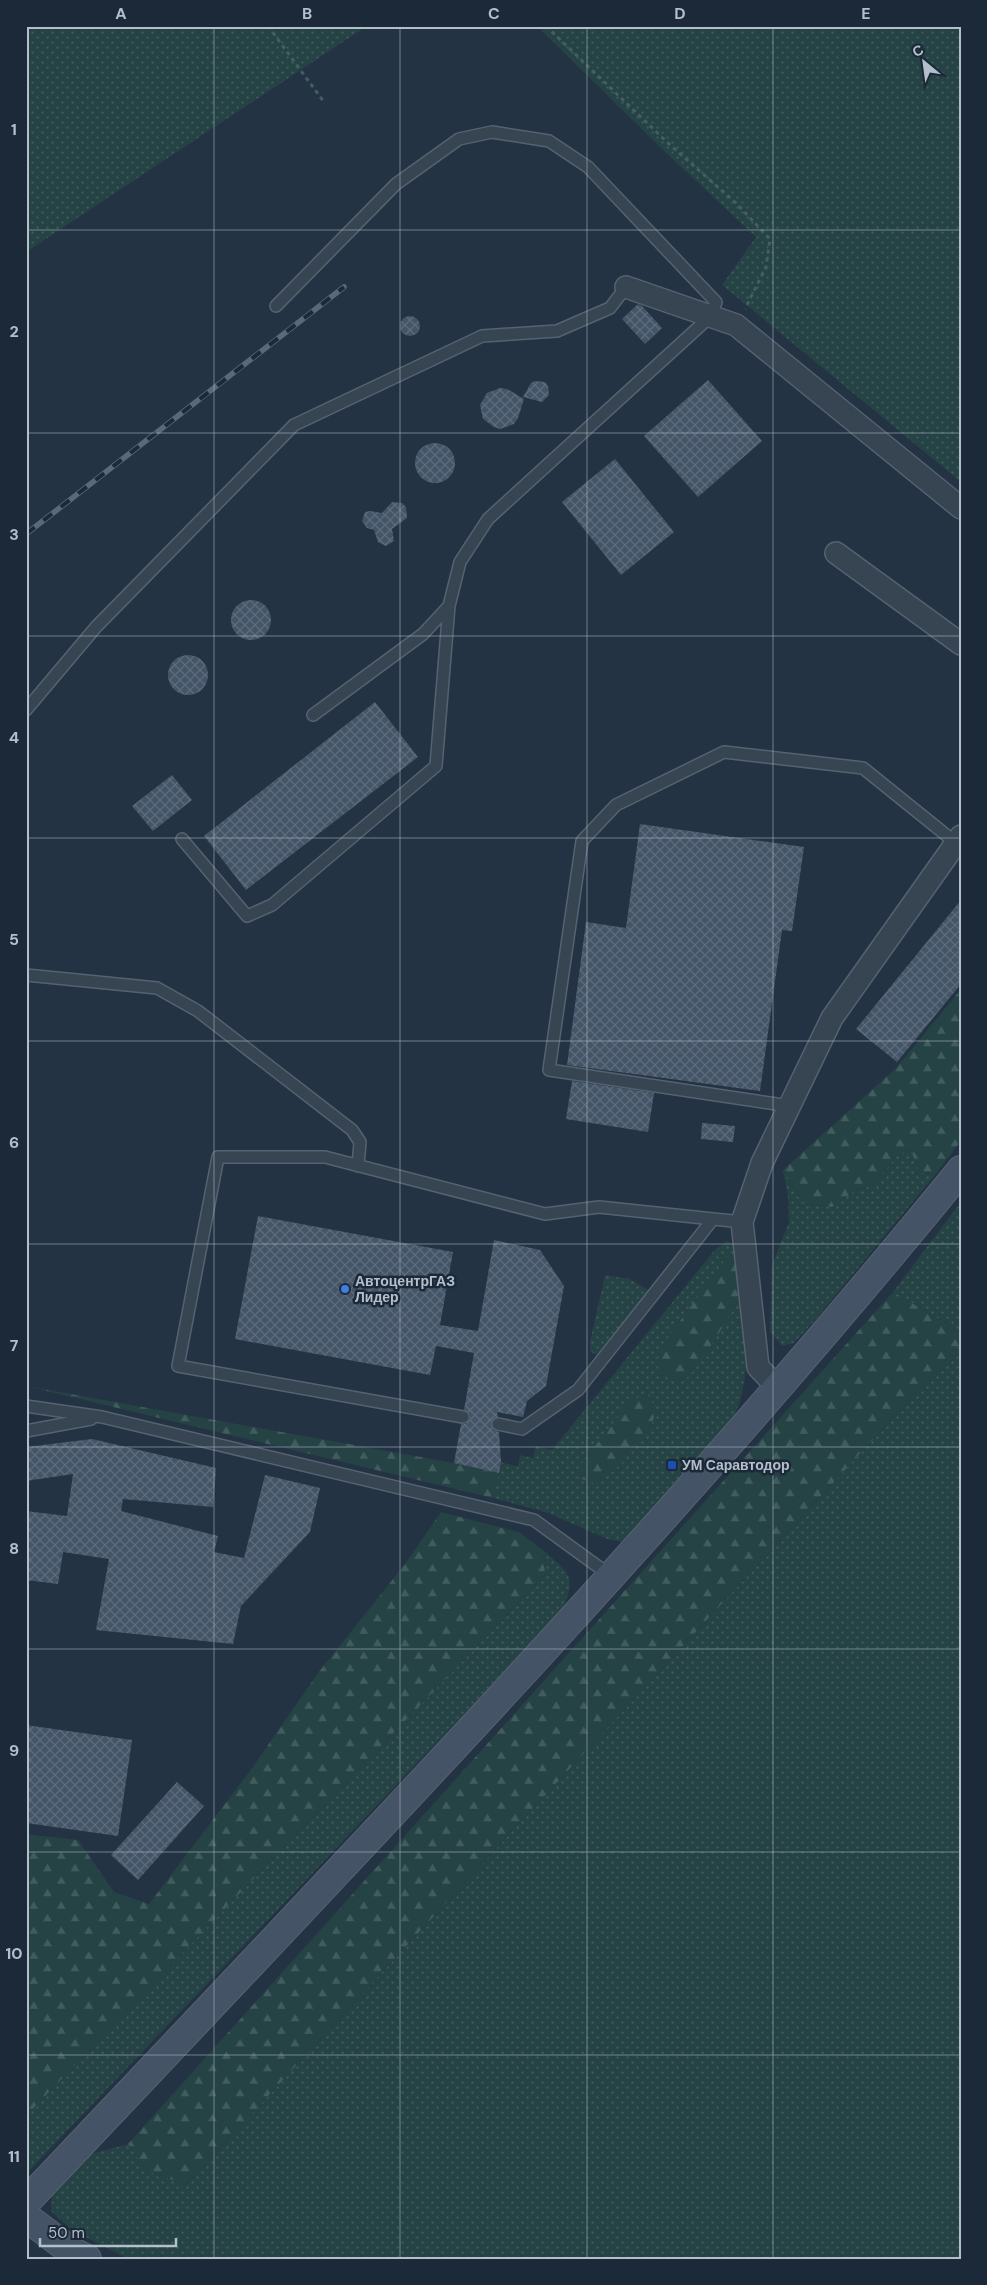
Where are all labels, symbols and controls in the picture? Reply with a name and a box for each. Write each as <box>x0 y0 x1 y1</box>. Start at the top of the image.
text: A <box>115 3 127 24</box>
text: B <box>302 3 312 24</box>
text: C <box>488 3 500 24</box>
text: D <box>674 3 686 24</box>
text: E <box>861 3 871 24</box>
north arrow <box>900 38 950 88</box>
text: С <box>909 40 926 61</box>
text: 1 <box>11 119 17 140</box>
text: 2 <box>9 321 19 342</box>
text: 3 <box>9 524 19 545</box>
text: 4 <box>9 727 19 748</box>
text: 5 <box>9 929 19 950</box>
text: 6 <box>9 1132 19 1153</box>
place label: АвтоцентрГАЗ Лидер <box>355 1272 455 1306</box>
marker: АвтоцентрГАЗ Лидер <box>339 1283 351 1295</box>
text: 7 <box>10 1335 19 1356</box>
place label: УМ Саравтодор <box>682 1456 790 1474</box>
marker: УМ Саравтодор <box>666 1459 678 1471</box>
text: 8 <box>9 1538 19 1559</box>
text: 9 <box>9 1740 19 1761</box>
text: 10 <box>5 1943 23 1964</box>
text: 11 <box>8 2146 20 2167</box>
scale bar <box>40 2215 176 2247</box>
text: 50 m <box>48 2223 85 2243</box>

